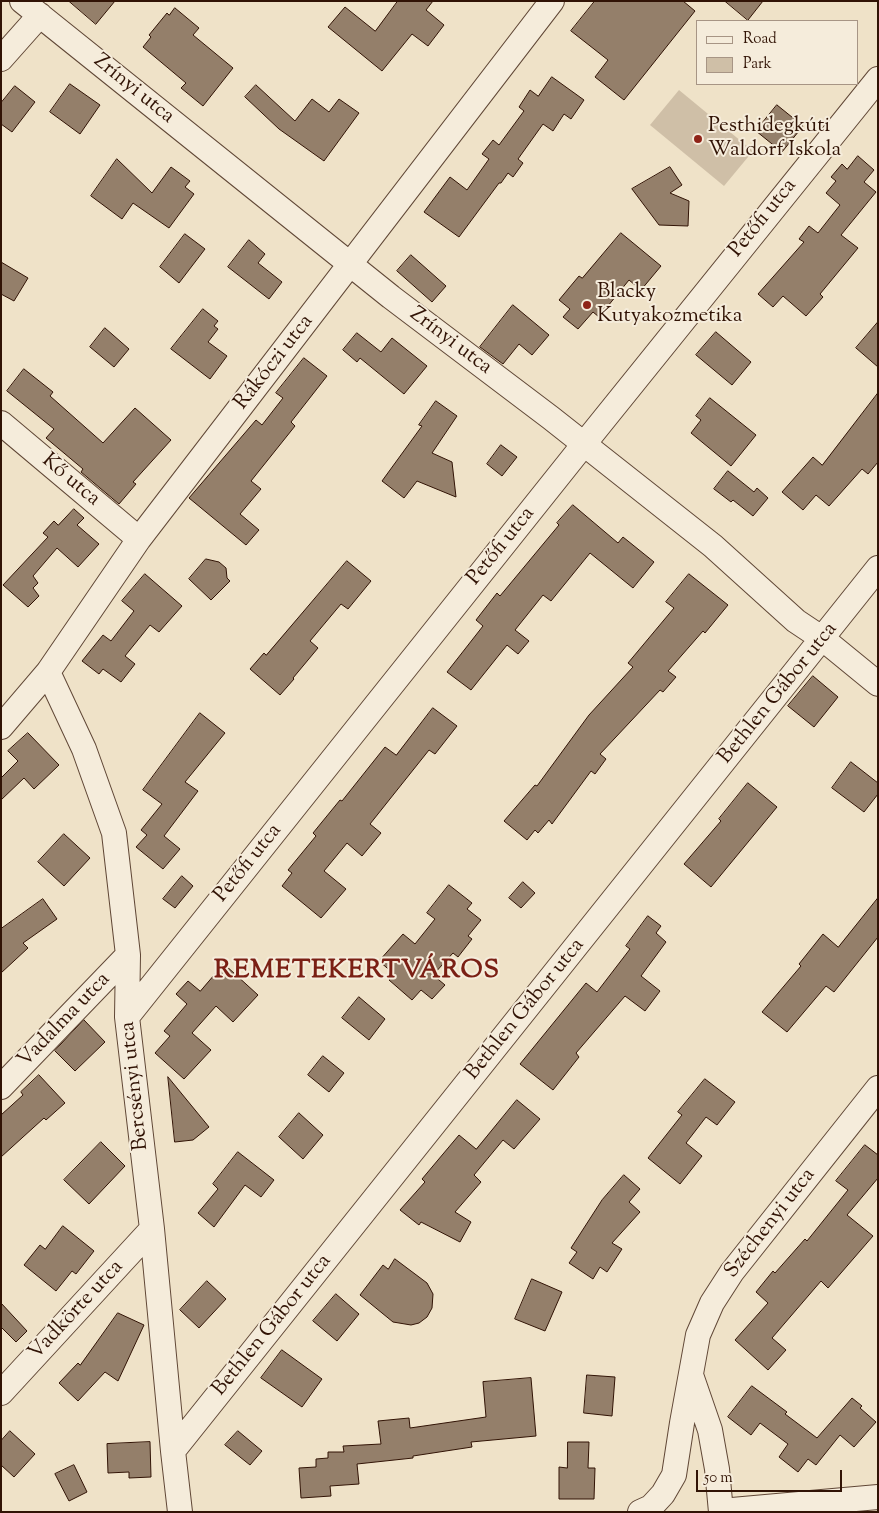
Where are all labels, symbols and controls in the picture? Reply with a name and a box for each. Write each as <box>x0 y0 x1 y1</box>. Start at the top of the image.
legend <box>696 20 859 85</box>
text: Road <box>743 29 777 50</box>
street label: Zrínyi utca <box>87 50 179 130</box>
text: Park <box>743 54 772 75</box>
place label: Pesthidegkúti Waldorf Iskola <box>708 114 841 164</box>
marker: Pesthidegkúti Waldorf Iskola <box>692 133 704 145</box>
street label: Petőfi utca <box>725 175 803 263</box>
place label: Blacky Kutyakozmetika <box>597 280 742 330</box>
marker: Blacky Kutyakozmetika <box>581 299 593 311</box>
street label: Zrínyi utca <box>404 303 496 381</box>
street label: Rákóczi utca <box>230 310 320 416</box>
street label: Kő utca <box>36 449 104 513</box>
street label: Petőfi utca <box>463 503 541 591</box>
street label: Bethlen Gábor utca <box>714 618 844 770</box>
street label: Petőfi utca <box>210 820 288 908</box>
street label: Bethlen Gábor utca <box>461 934 591 1086</box>
district label: REMETEKERTVÁROS <box>212 957 502 989</box>
street label: Vadalma utca <box>13 968 117 1074</box>
street label: Bercsényi utca <box>117 1020 155 1152</box>
street label: Széchenyi utca <box>720 1164 822 1284</box>
street label: Bethlen Gábor utca <box>208 1250 338 1402</box>
street label: Vadkörte utca <box>24 1256 130 1366</box>
scale bar <box>699 1460 845 1492</box>
text: 50 m <box>704 1468 733 1489</box>

